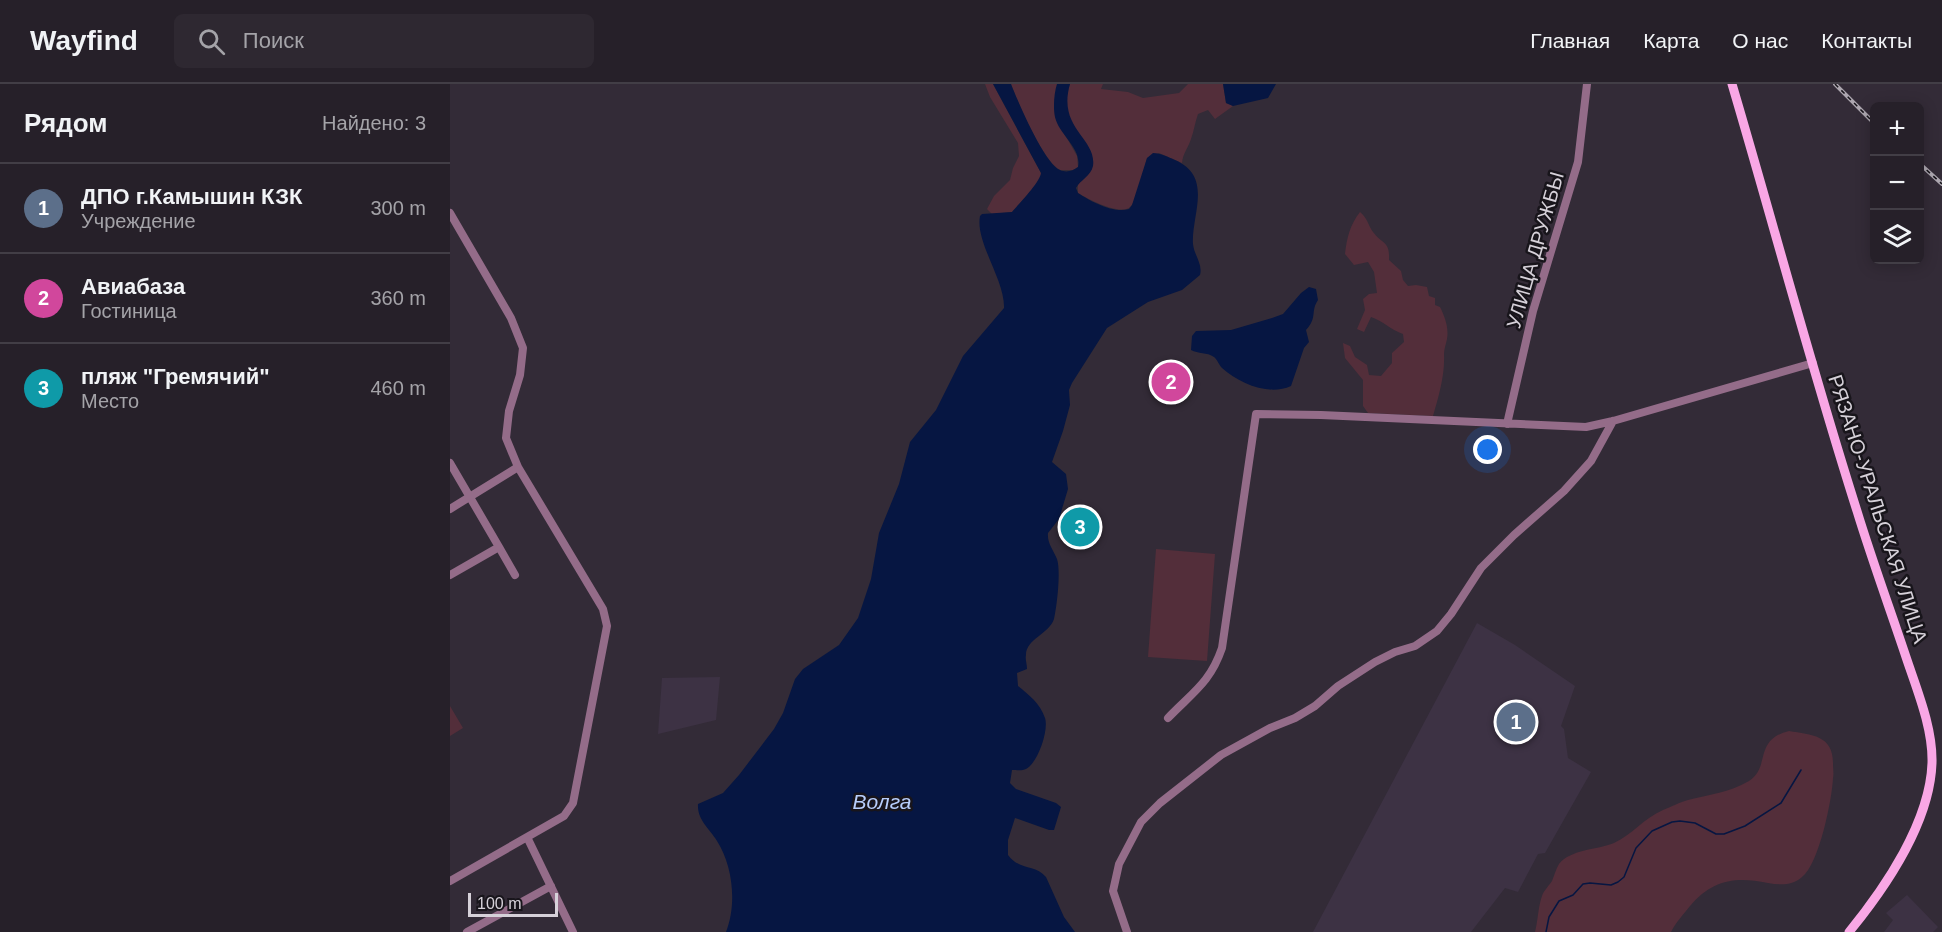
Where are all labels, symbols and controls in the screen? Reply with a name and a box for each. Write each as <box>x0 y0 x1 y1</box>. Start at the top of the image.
search box <box>174 14 594 68</box>
text: Wayfind <box>30 25 138 56</box>
icon: search <box>195 25 228 58</box>
text: Поиск <box>243 28 304 53</box>
text: Главная <box>1530 29 1610 52</box>
text: Карта <box>1643 29 1699 52</box>
text: О нас <box>1732 29 1788 52</box>
text: Контакты <box>1821 29 1912 52</box>
map controls <box>1870 102 1924 264</box>
button: + <box>1870 102 1924 156</box>
text: Рядом <box>24 108 107 138</box>
text: Найдено: 3 <box>322 112 426 134</box>
button: − <box>1870 156 1924 210</box>
street label: УЛИЦА ДРУЖБЫ <box>1502 169 1568 331</box>
text: ДПО г.Камышин КЗК <box>81 184 303 209</box>
text: 1 <box>38 197 49 219</box>
text: 300 m <box>370 197 426 219</box>
text: Учреждение <box>81 210 196 232</box>
button: layers <box>1870 210 1924 264</box>
text: Авиабаза <box>81 274 185 299</box>
text: 2 <box>38 287 49 309</box>
text: 360 m <box>370 287 426 309</box>
text: Гостиница <box>81 300 177 322</box>
pin: 2 <box>1152 360 1190 404</box>
text: пляж "Гремячий" <box>81 364 270 389</box>
street label: РЯЗАНО-УРАЛЬСКАЯ УЛИЦА <box>1824 372 1932 647</box>
text: 3 <box>38 377 49 399</box>
text: 460 m <box>370 377 426 399</box>
text: Место <box>81 390 139 412</box>
your location <box>1473 435 1502 464</box>
pin: 3 <box>1060 504 1100 550</box>
pin: 1 <box>1496 700 1536 744</box>
water label: Волга <box>853 790 911 813</box>
scale bar <box>468 890 558 918</box>
text: 100 m <box>477 895 521 912</box>

